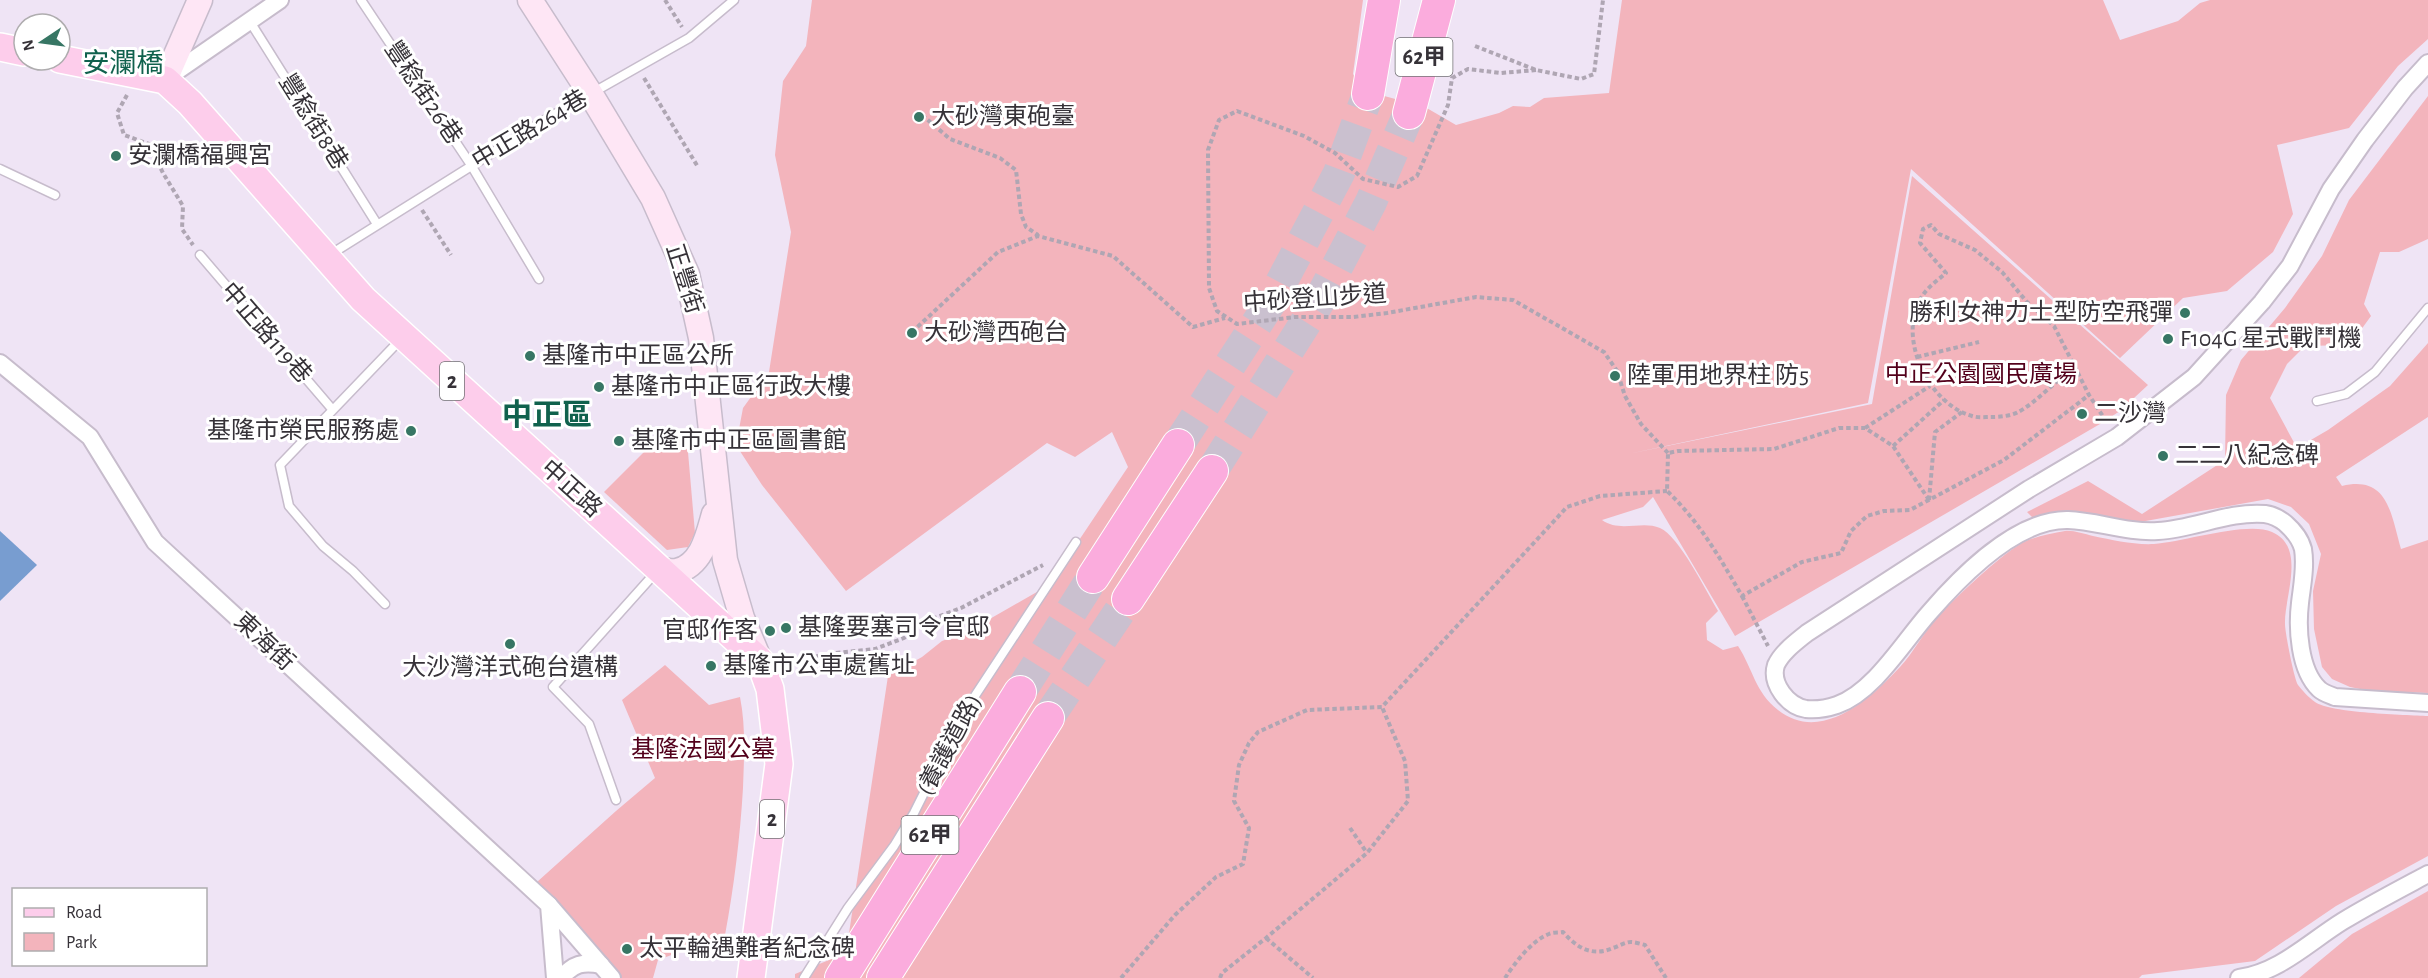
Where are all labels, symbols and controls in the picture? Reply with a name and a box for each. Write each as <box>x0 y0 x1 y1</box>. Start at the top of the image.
north arrow <box>12 12 72 72</box>
street label: 豐稔街26巷 <box>380 36 468 149</box>
text: N <box>19 38 37 52</box>
road number: 62甲 <box>1396 38 1452 76</box>
district label: 安瀾橋 <box>83 48 164 77</box>
street label: 豐稔街8巷 <box>274 69 353 174</box>
street label: 中正路264巷 <box>467 85 592 174</box>
place label: 大砂灣東砲臺 <box>931 103 1075 129</box>
marker: 大砂灣東砲臺 <box>912 110 926 124</box>
place label: 安瀾橋福興宮 <box>128 142 272 168</box>
marker: 安瀾橋福興宮 <box>109 149 123 163</box>
street label: 正豐街 <box>661 240 708 317</box>
street label: 中正路119巷 <box>216 277 317 388</box>
street label: 中砂登山步道 <box>1242 280 1388 316</box>
place label: 勝利女神力士型防空飛彈 <box>1909 299 2173 325</box>
marker: 勝利女神力士型防空飛彈 <box>2178 306 2192 320</box>
place label: 大砂灣西砲台 <box>924 319 1068 345</box>
place label: F104G 星式戰鬥機 <box>2180 325 2361 351</box>
marker: 大砂灣西砲台 <box>905 326 919 340</box>
marker: F104G 星式戰鬥機 <box>2161 332 2175 346</box>
place label: 基隆市中正區公所 <box>542 342 734 368</box>
marker: 基隆市中正區公所 <box>523 349 537 363</box>
park label: 中正公園國民廣場 <box>1885 361 2077 387</box>
road number: 2 <box>440 362 464 400</box>
place label: 陸軍用地界柱 防5 <box>1627 362 1809 388</box>
marker: 陸軍用地界柱 防5 <box>1608 369 1622 383</box>
place label: 基隆市中正區行政大樓 <box>611 373 851 399</box>
marker: 基隆市中正區行政大樓 <box>592 380 606 394</box>
district label: 中正區 <box>502 399 592 431</box>
place label: 二沙灣 <box>2094 400 2166 426</box>
marker: 二沙灣 <box>2075 407 2089 421</box>
place label: 基隆市榮民服務處 <box>207 417 399 443</box>
marker: 基隆市榮民服務處 <box>404 424 418 438</box>
place label: 基隆市中正區圖書館 <box>631 427 847 453</box>
marker: 基隆市中正區圖書館 <box>612 434 626 448</box>
place label: 二二八紀念碑 <box>2175 442 2319 468</box>
marker: 二二八紀念碑 <box>2156 449 2170 463</box>
street label: 中正路 <box>536 455 607 522</box>
street label: 東海街 <box>229 607 300 675</box>
place label: 基隆要塞司令官邸 <box>798 614 990 640</box>
place label: 官邸作客 <box>662 617 758 643</box>
marker: 基隆要塞司令官邸 <box>779 621 793 635</box>
marker: 官邸作客 <box>763 624 777 638</box>
marker: 大沙灣洋式砲台遺構 <box>503 637 517 651</box>
place label: 基隆市公車處舊址 <box>723 652 915 678</box>
place label: 大沙灣洋式砲台遺構 <box>402 654 618 680</box>
marker: 基隆市公車處舊址 <box>704 659 718 673</box>
street label: (養護道路) <box>912 690 986 799</box>
park label: 基隆法國公墓 <box>631 736 775 762</box>
road number: 2 <box>760 800 784 838</box>
road number: 62甲 <box>902 816 958 854</box>
legend <box>12 888 207 966</box>
text: Road <box>66 904 102 922</box>
text: Park <box>66 934 98 952</box>
place label: 太平輪遇難者紀念碑 <box>639 935 855 961</box>
marker: 太平輪遇難者紀念碑 <box>620 942 634 956</box>

